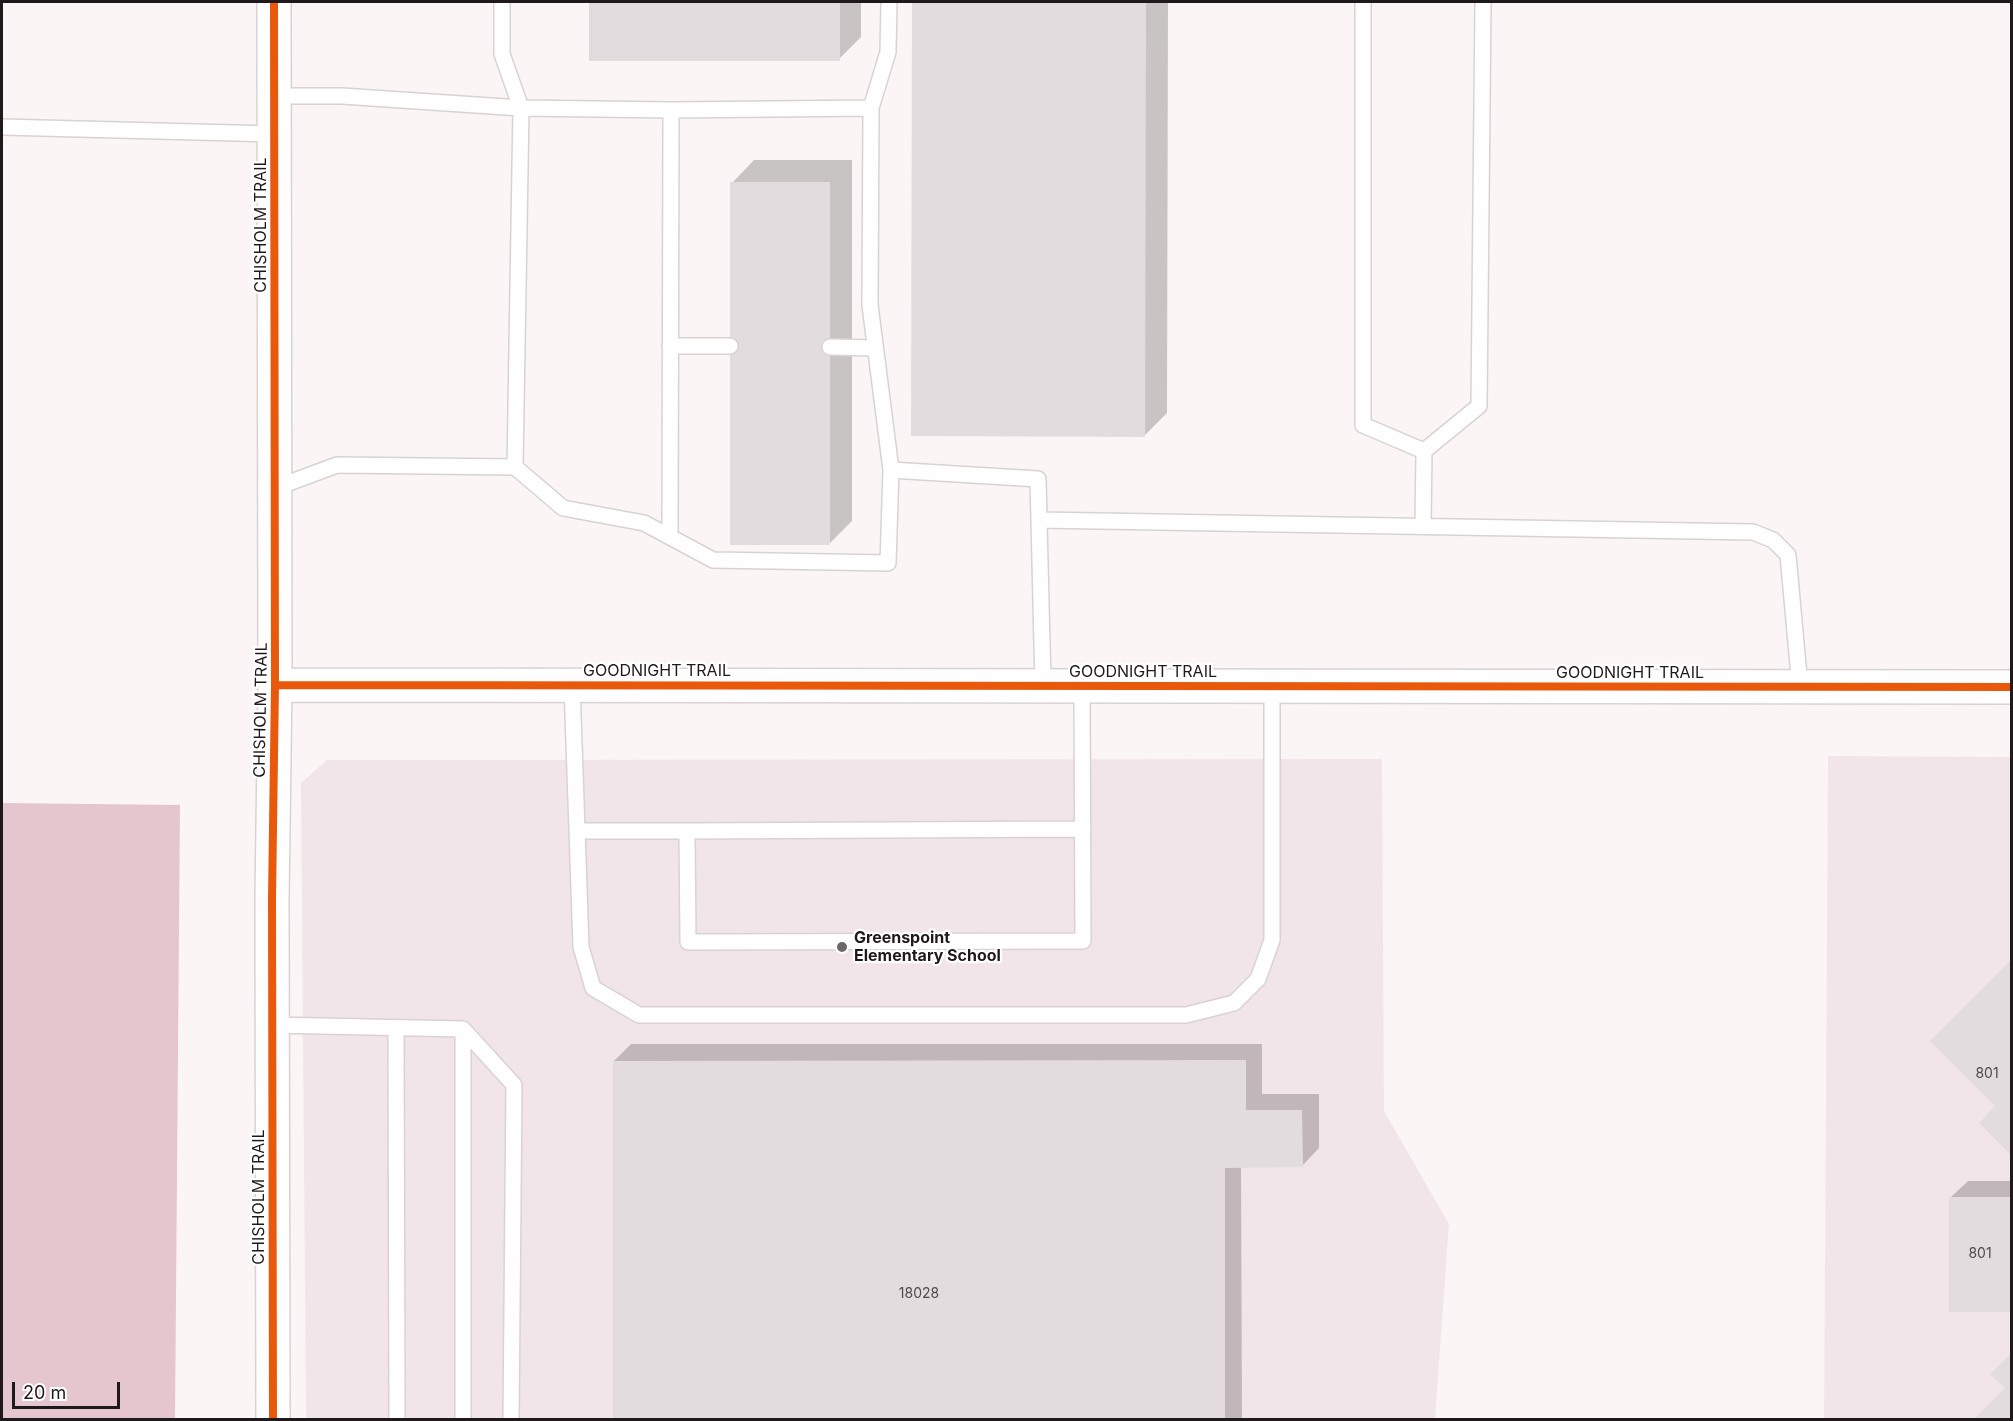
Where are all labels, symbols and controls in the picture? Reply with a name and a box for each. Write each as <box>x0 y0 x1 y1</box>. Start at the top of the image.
street label: CHISHOLM TRAIL <box>251 157 271 293</box>
street label: CHISHOLM TRAIL <box>250 642 272 778</box>
street label: GOODNIGHT TRAIL <box>583 661 731 681</box>
street label: GOODNIGHT TRAIL <box>1069 662 1217 682</box>
street label: GOODNIGHT TRAIL <box>1556 663 1704 683</box>
place label: Greenspoint Elementary School <box>854 928 1001 966</box>
marker: Greenspoint Elementary School <box>835 940 849 954</box>
house number: 801 <box>1975 1066 1999 1082</box>
street label: CHISHOLM TRAIL <box>249 1129 269 1265</box>
house number: 801 <box>1968 1246 1992 1262</box>
house number: 18028 <box>899 1286 939 1302</box>
scale bar <box>15 1370 123 1408</box>
text: 20 m <box>23 1382 66 1403</box>

